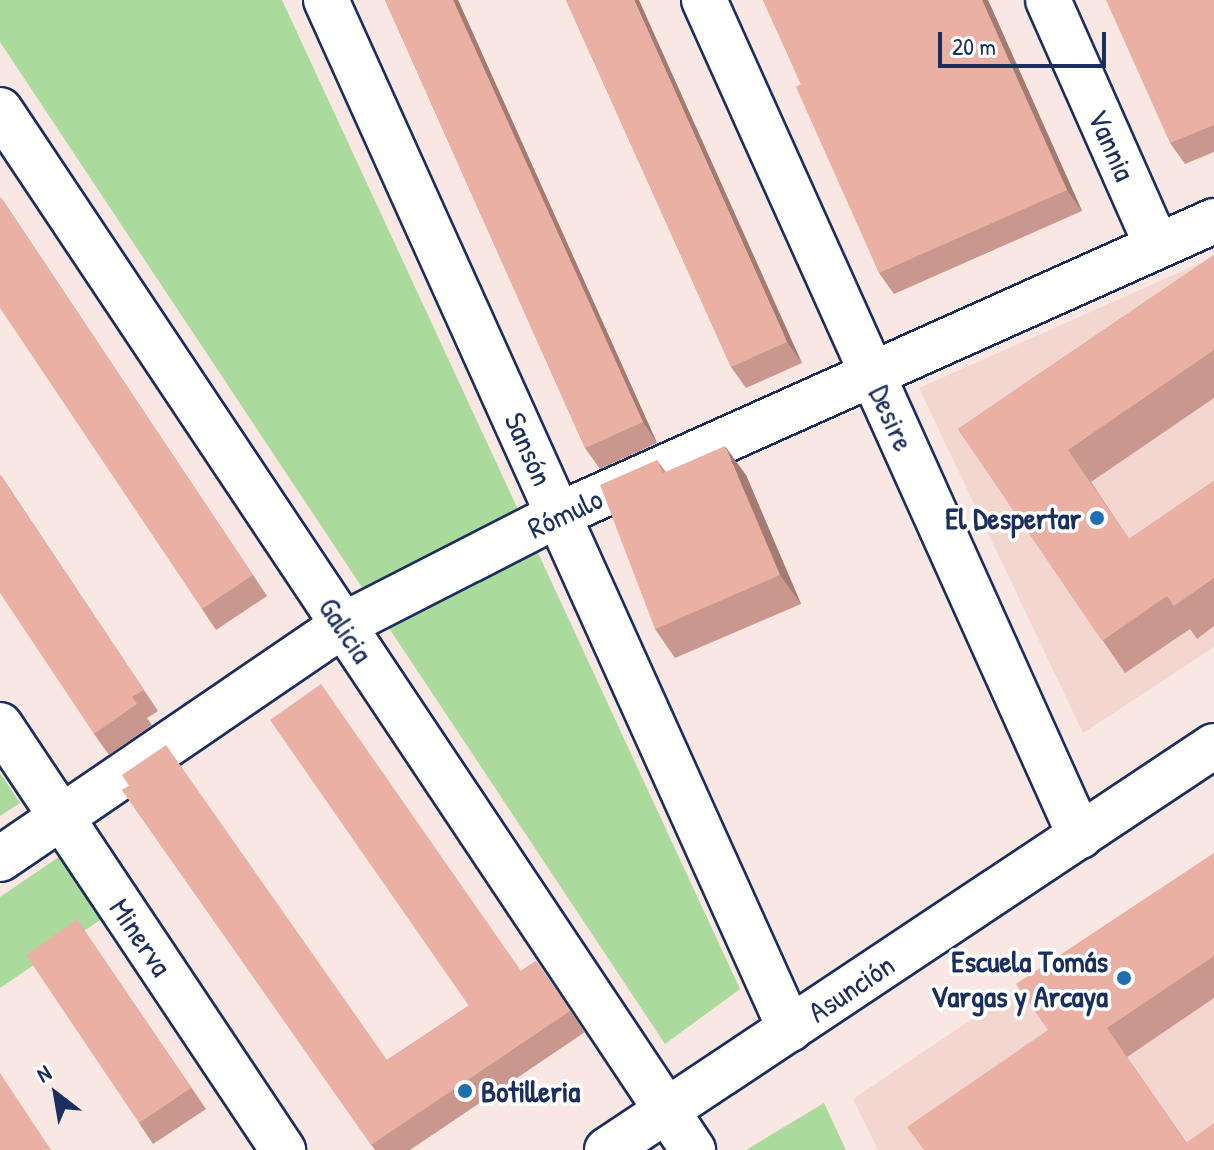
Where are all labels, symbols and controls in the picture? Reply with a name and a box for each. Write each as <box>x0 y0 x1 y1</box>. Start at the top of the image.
scale bar <box>942 16 1110 66</box>
text: 20 m <box>952 30 996 62</box>
street label: Vannia <box>1080 104 1144 186</box>
street label: Desire <box>862 380 922 456</box>
street label: Sansón <box>497 407 561 491</box>
street label: Rómulo <box>522 480 608 546</box>
place label: El Despertar <box>945 500 1081 536</box>
marker: El Despertar <box>1088 509 1106 527</box>
street label: Galicia <box>311 591 381 669</box>
street label: Minerva <box>102 892 180 982</box>
place label: Escuela Tomás Vargas y Arcaya <box>931 943 1108 1014</box>
street label: Asunción <box>801 946 901 1030</box>
marker: Escuela Tomás Vargas y Arcaya <box>1115 969 1133 987</box>
north arrow <box>16 1054 96 1134</box>
text: N <box>31 1058 56 1089</box>
place label: Botilleria <box>481 1073 580 1109</box>
marker: Botilleria <box>456 1082 474 1100</box>

